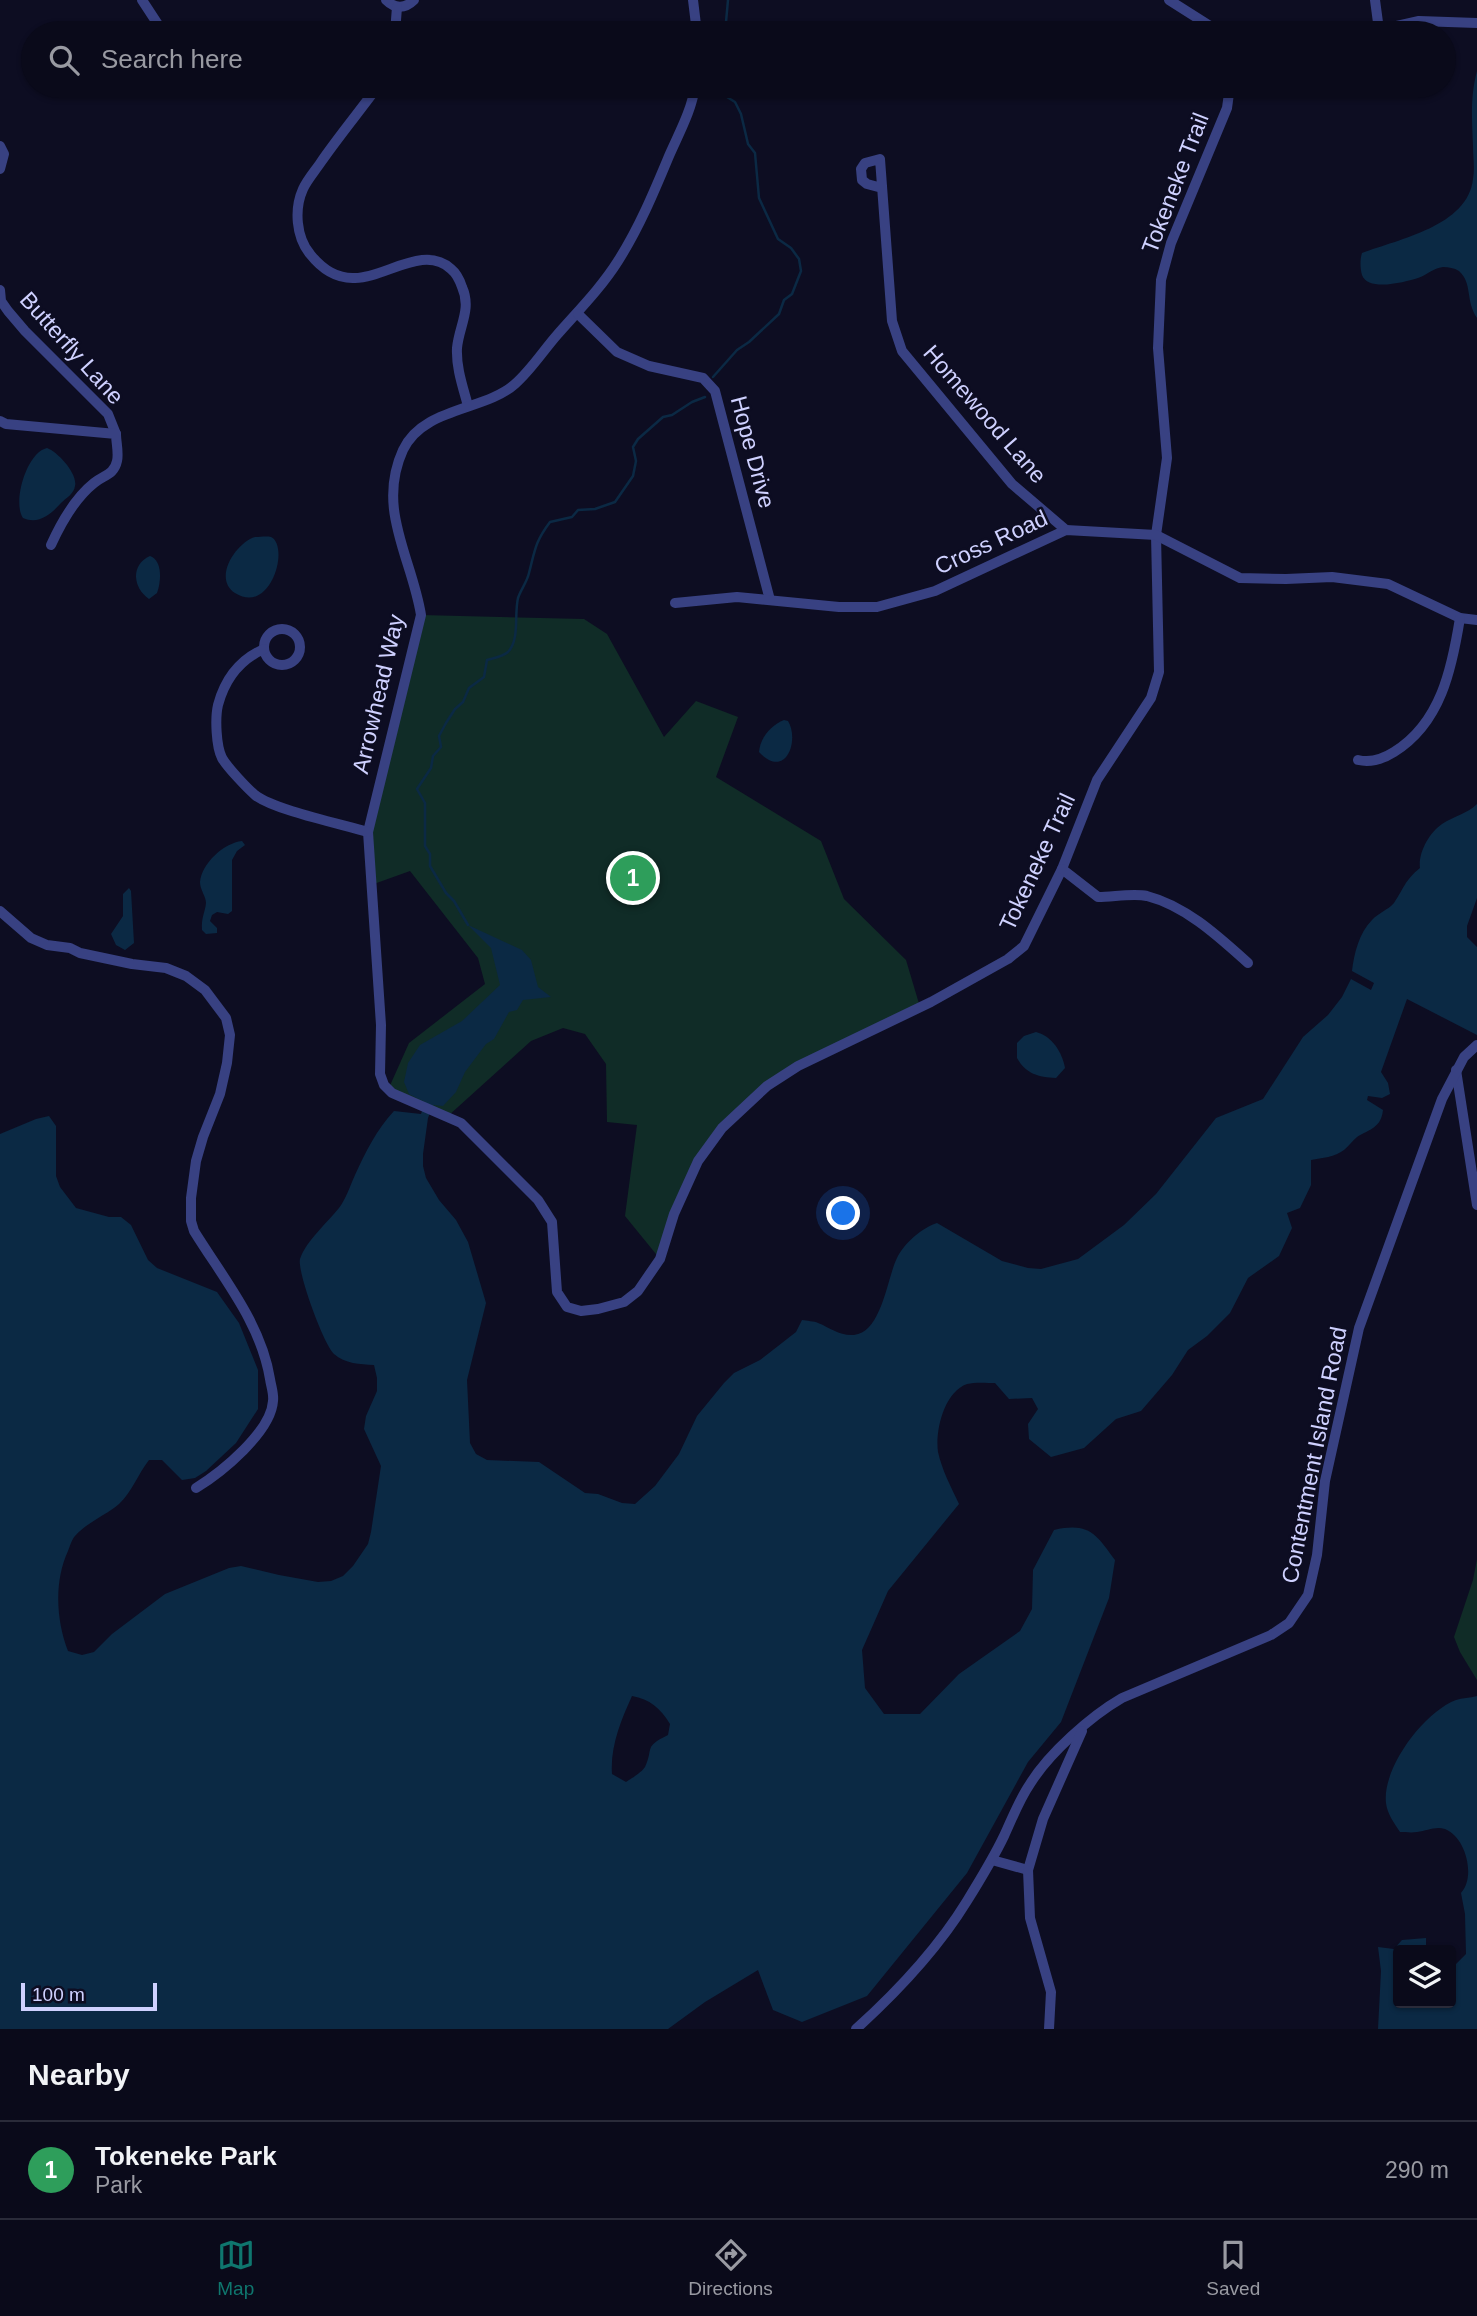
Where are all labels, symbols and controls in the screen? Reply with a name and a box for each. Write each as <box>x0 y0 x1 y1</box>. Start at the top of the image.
search box <box>21 21 1456 98</box>
icon: search <box>45 41 83 79</box>
text: Search here <box>101 44 243 74</box>
street label: Tokeneke Trail <box>1136 109 1214 257</box>
street label: Butterfly Lane <box>15 287 129 409</box>
street label: Homewood Lane <box>918 340 1052 488</box>
street label: Hope Drive <box>726 393 780 511</box>
street label: Cross Road <box>930 505 1052 579</box>
street label: Arrowhead Way <box>347 611 409 776</box>
street label: Tokeneke Trail <box>994 789 1080 935</box>
pin: 1 <box>610 852 656 904</box>
your location <box>826 1196 860 1230</box>
street label: Contentment Island Road <box>1276 1325 1352 1585</box>
map controls <box>1393 1945 1456 2008</box>
button: layers <box>1393 1945 1456 2008</box>
scale bar <box>21 1980 158 2012</box>
text: 100 m <box>32 1984 85 2005</box>
text: Nearby <box>28 2058 130 2091</box>
text: Tokeneke Park <box>95 2141 277 2171</box>
text: 1 <box>45 2157 57 2183</box>
text: 290 m <box>1385 2157 1449 2183</box>
text: Park <box>95 2172 142 2198</box>
tab: Map <box>217 2236 255 2300</box>
tab: Directions <box>688 2236 773 2300</box>
tab: Saved <box>1206 2236 1260 2300</box>

